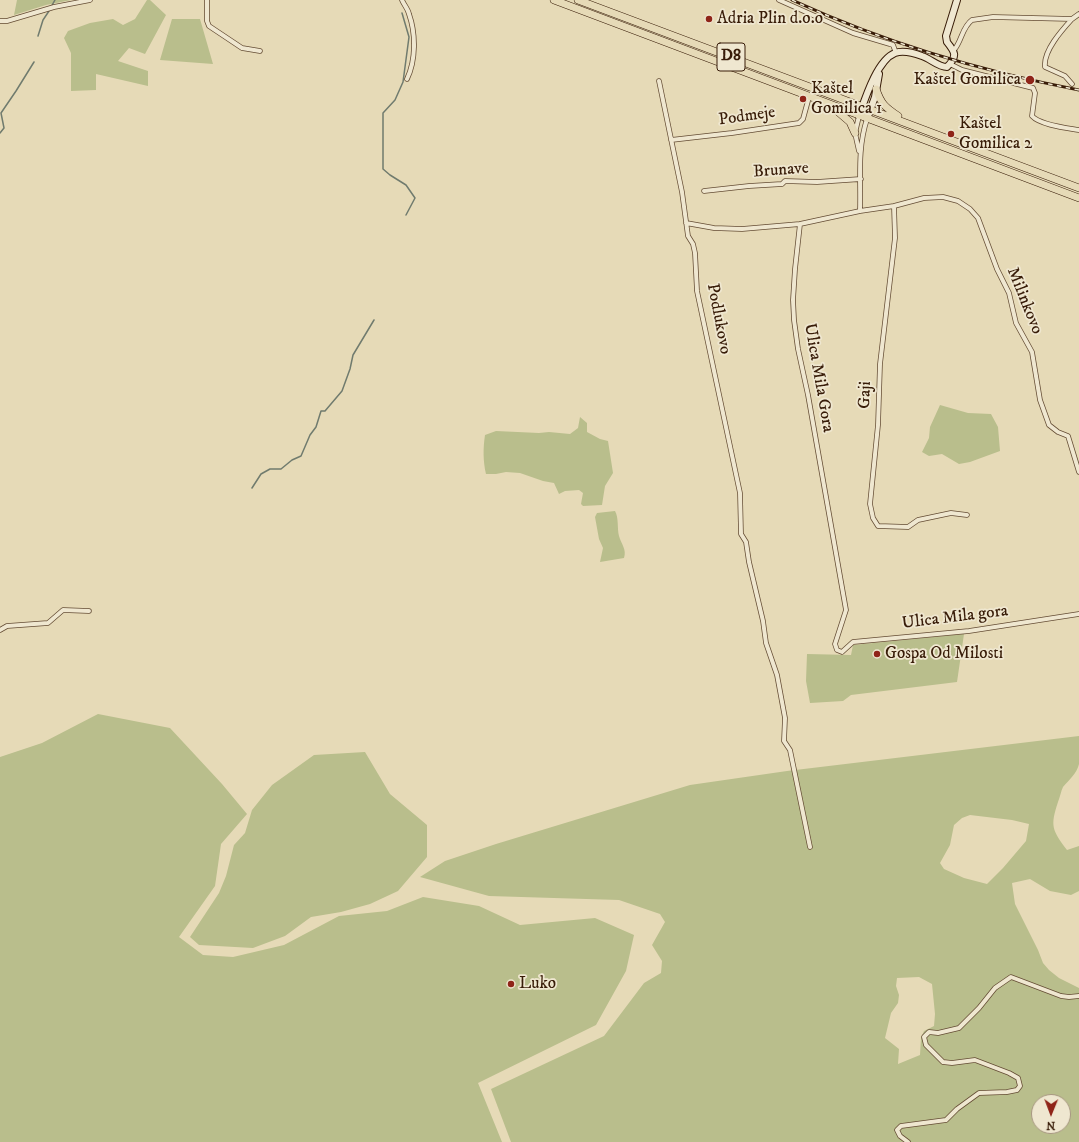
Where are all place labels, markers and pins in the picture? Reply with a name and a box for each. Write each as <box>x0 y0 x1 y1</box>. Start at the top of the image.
place label: Adria Plin d.o.o <box>717 9 823 29</box>
marker: Adria Plin d.o.o <box>704 14 714 24</box>
place label: Kaštel Gomilica <box>914 70 1021 90</box>
marker: Kaštel Gomilica <box>1024 74 1036 86</box>
place label: Kaštel Gomilica 1 <box>811 79 882 119</box>
marker: Kaštel Gomilica 1 <box>798 94 808 104</box>
place label: Kaštel Gomilica 2 <box>959 114 1032 154</box>
marker: Kaštel Gomilica 2 <box>946 129 956 139</box>
place label: Gospa Od Milosti <box>885 644 1003 664</box>
marker: Gospa Od Milosti <box>872 649 882 659</box>
place label: Luko <box>519 974 556 994</box>
marker: Luko <box>506 979 516 989</box>

